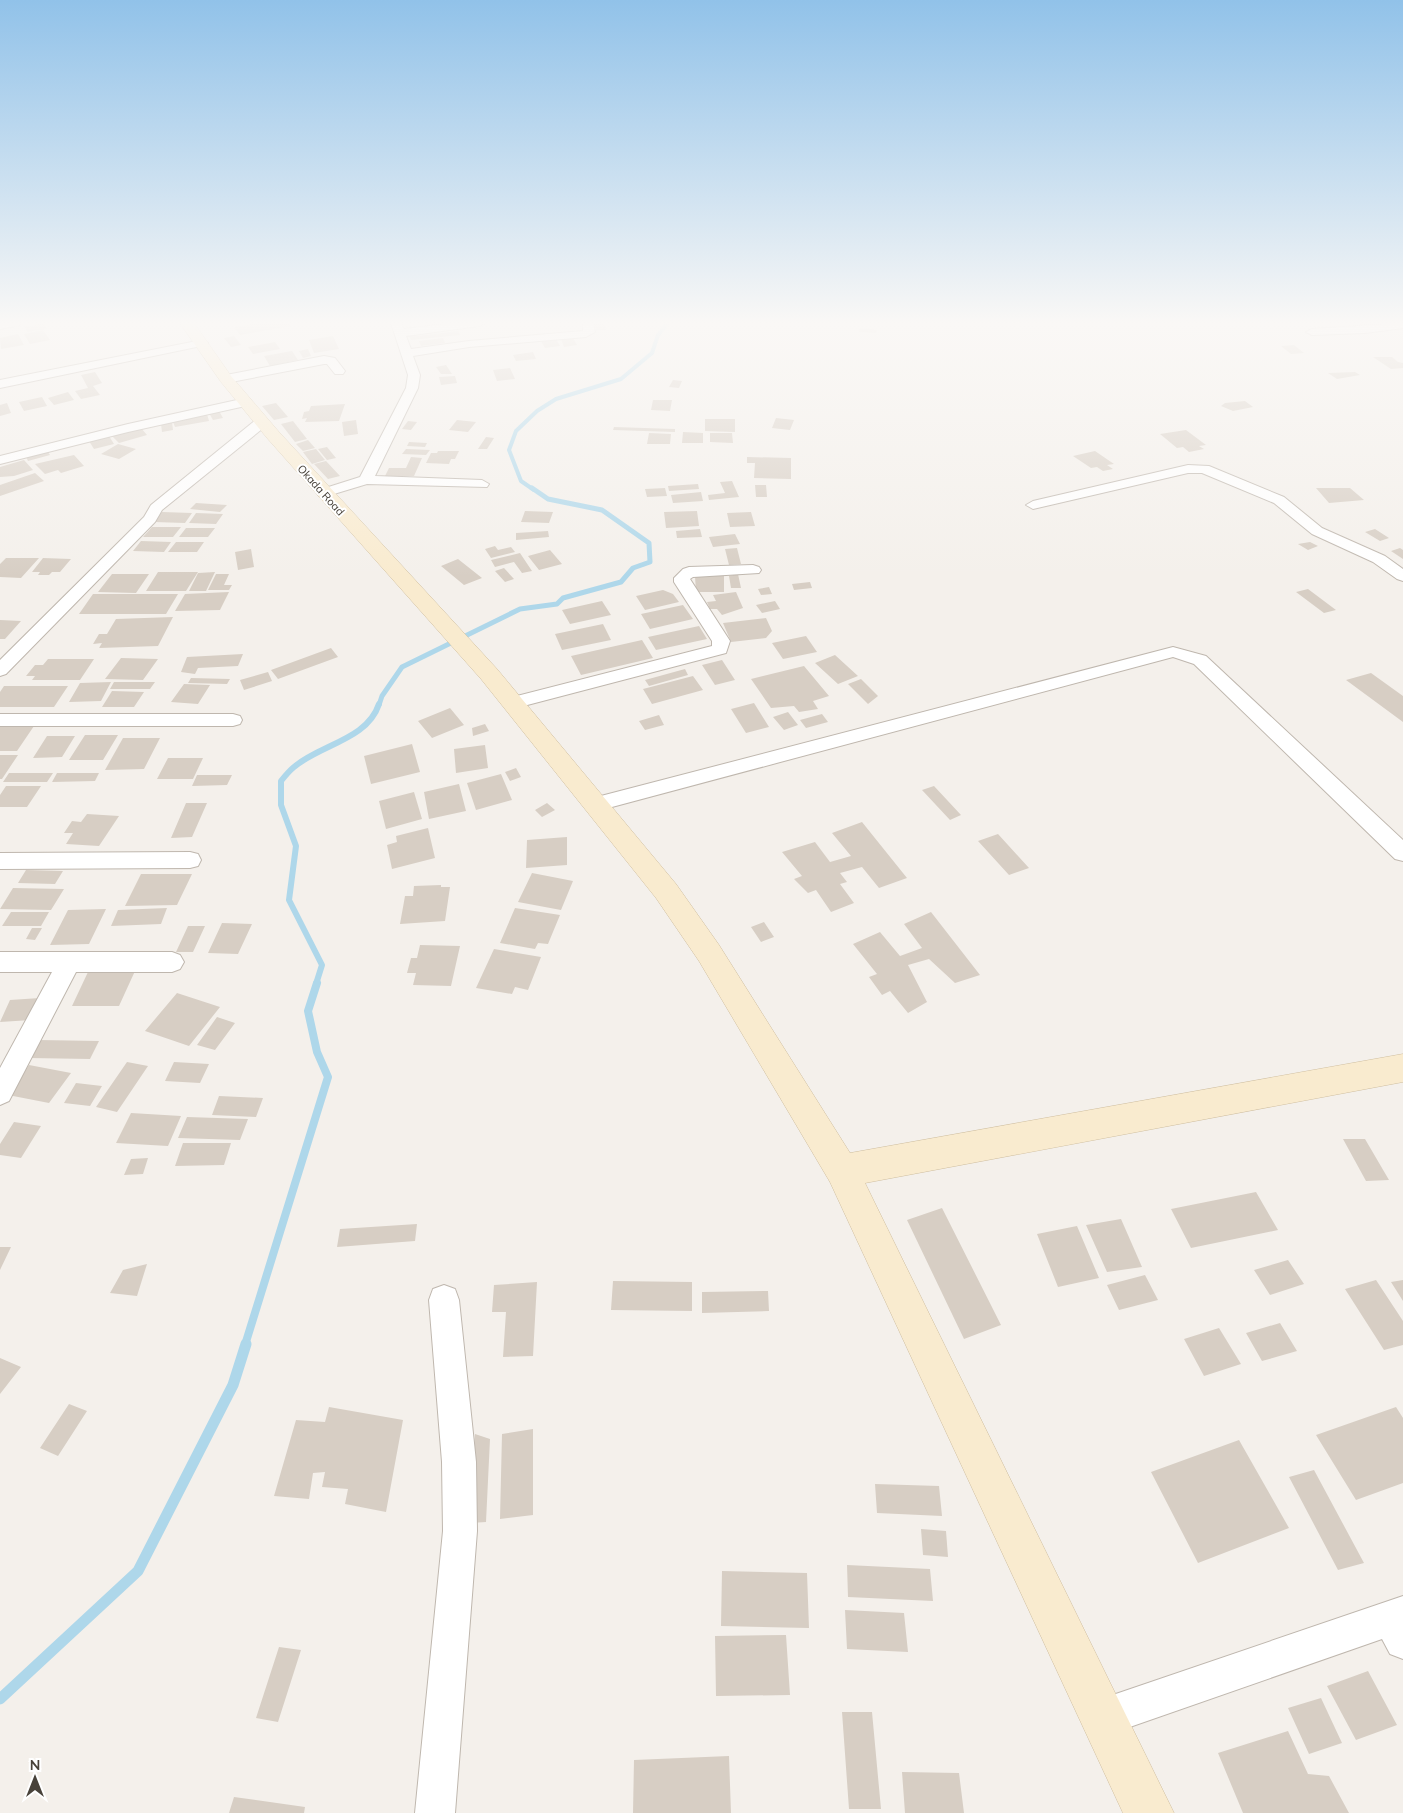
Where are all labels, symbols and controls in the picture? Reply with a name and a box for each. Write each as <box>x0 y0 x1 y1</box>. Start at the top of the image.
street label: Okada Road <box>294 462 348 518</box>
north arrow <box>10 1753 60 1803</box>
text: N <box>30 1756 40 1774</box>

